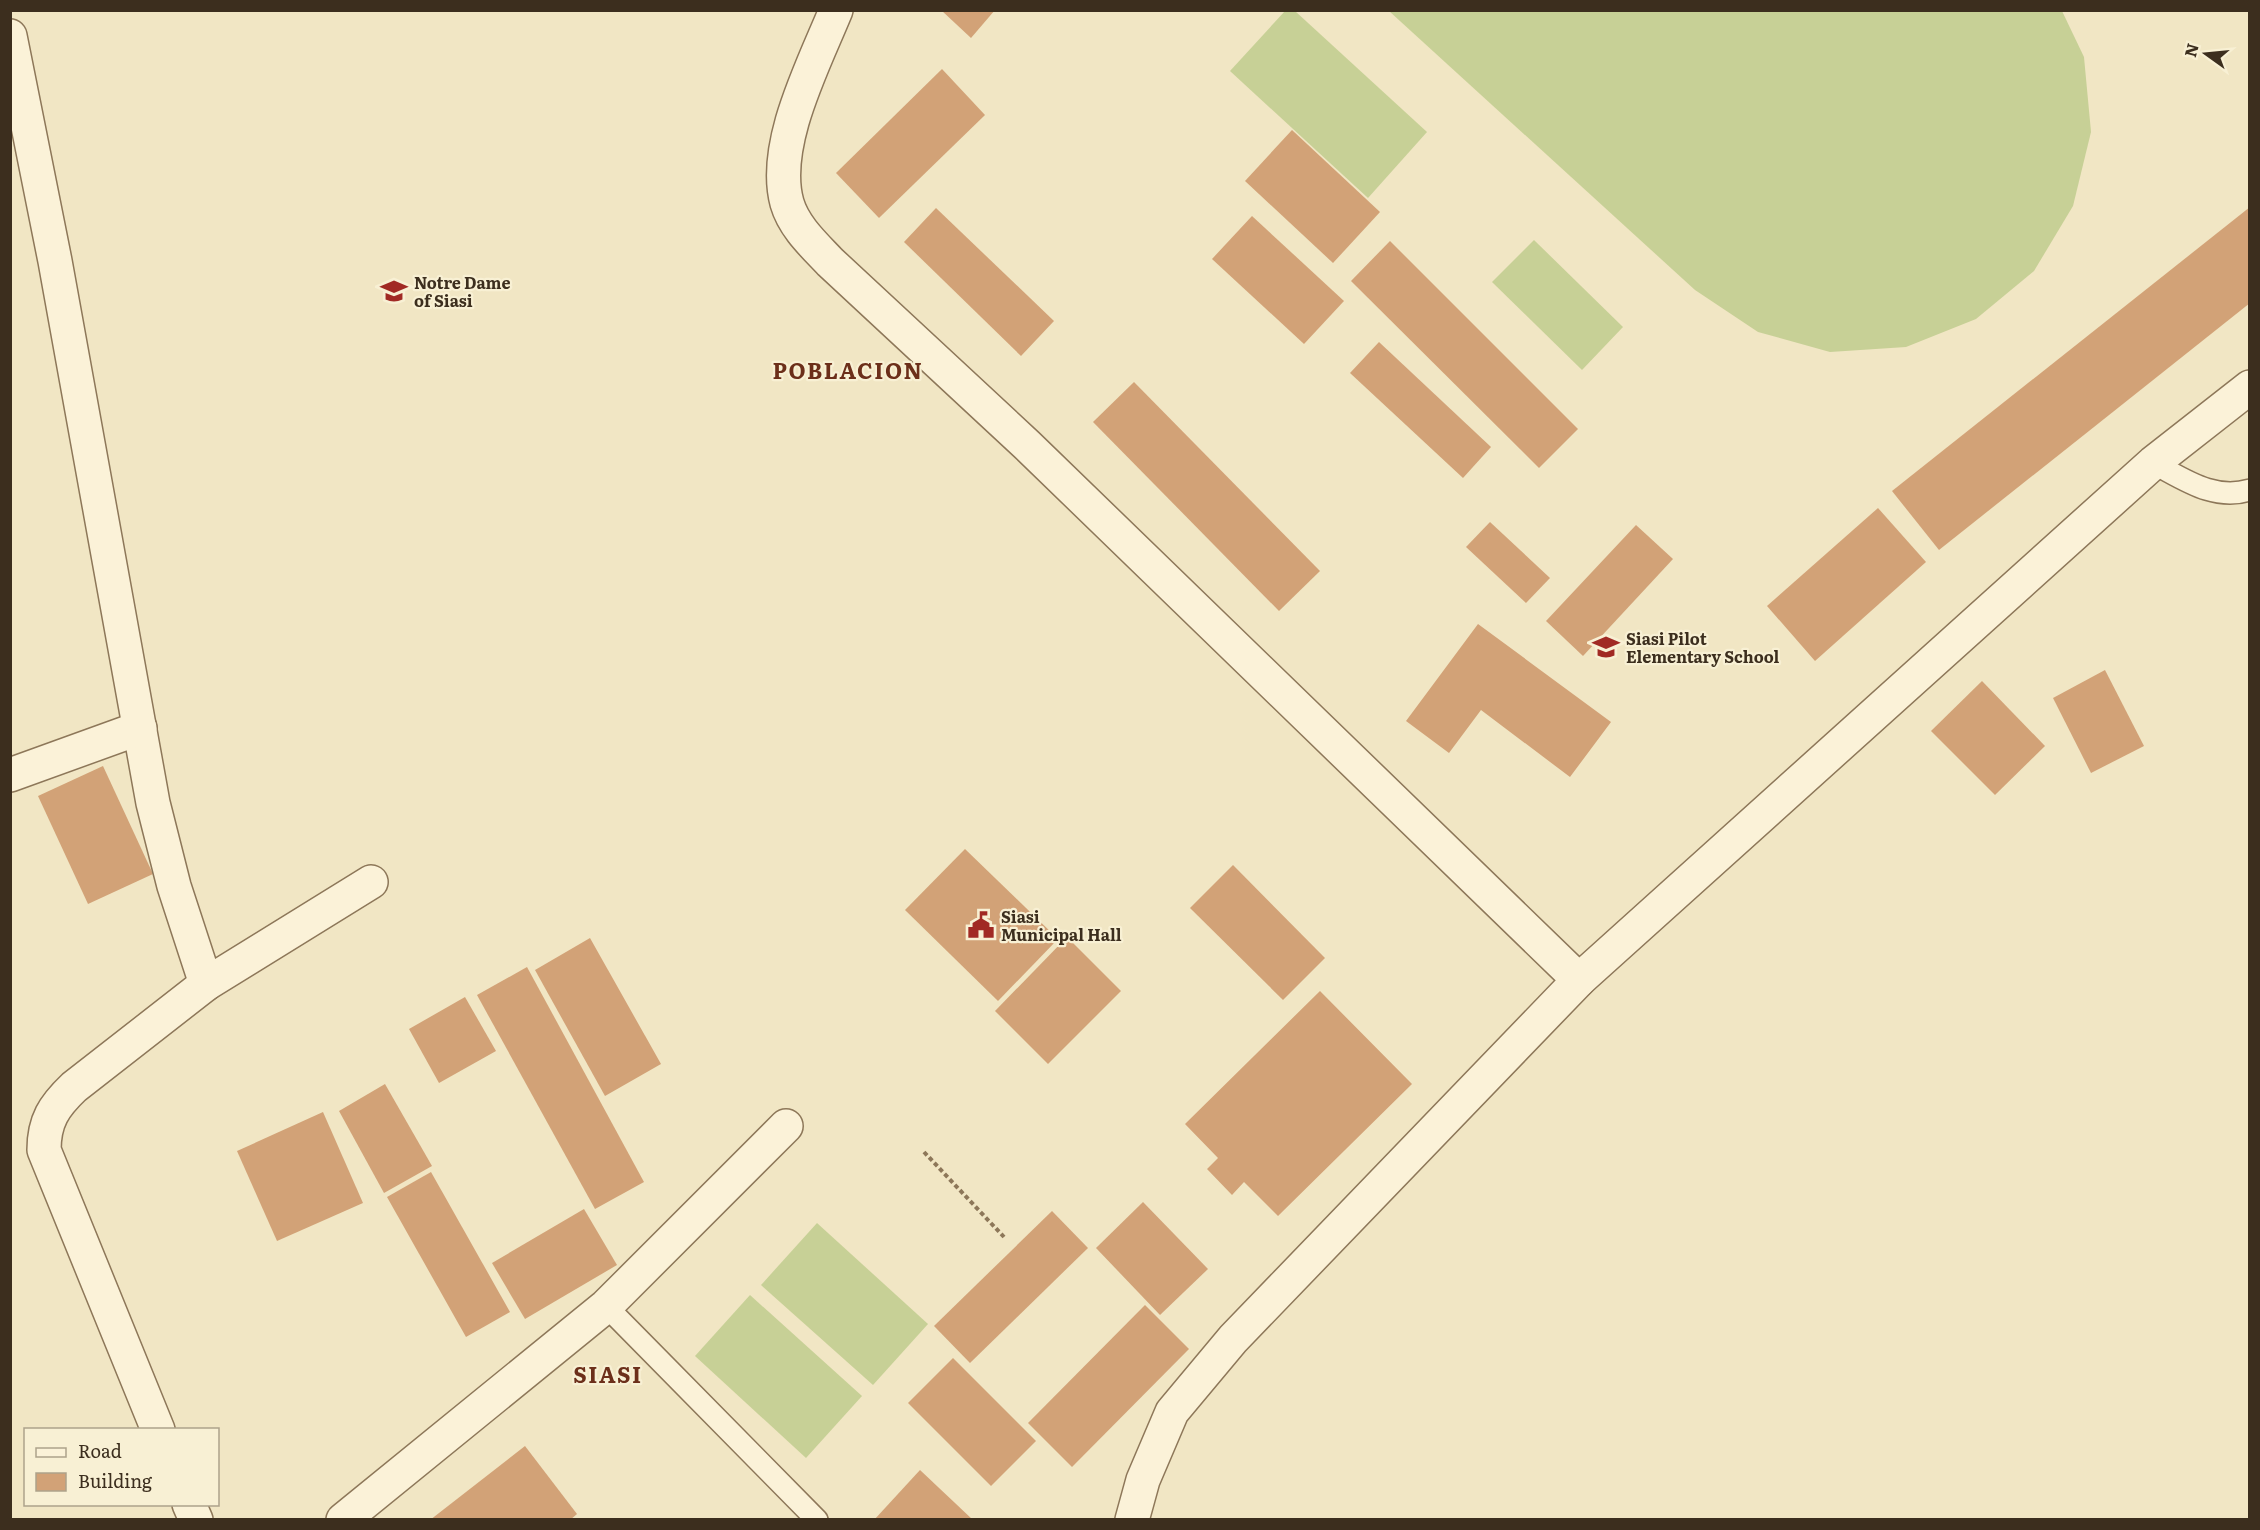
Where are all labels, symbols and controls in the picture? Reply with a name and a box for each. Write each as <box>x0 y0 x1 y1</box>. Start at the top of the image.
north arrow <box>2176 24 2236 84</box>
text: N <box>2177 40 2204 59</box>
place label: Notre Dame of Siasi <box>414 270 510 312</box>
school or university icon: Notre Dame of Siasi <box>379 276 409 306</box>
district label: POBLACION <box>773 353 923 386</box>
place label: Siasi Pilot Elementary School <box>1626 626 1780 668</box>
school or university icon: Siasi Pilot Elementary School <box>1591 632 1621 662</box>
place label: Siasi Municipal Hall <box>1001 904 1122 946</box>
public building icon: Siasi Municipal Hall <box>966 910 996 940</box>
district label: SIASI <box>573 1357 643 1390</box>
legend <box>24 1428 219 1506</box>
text: Road <box>78 1437 122 1464</box>
text: Building <box>78 1467 153 1494</box>

